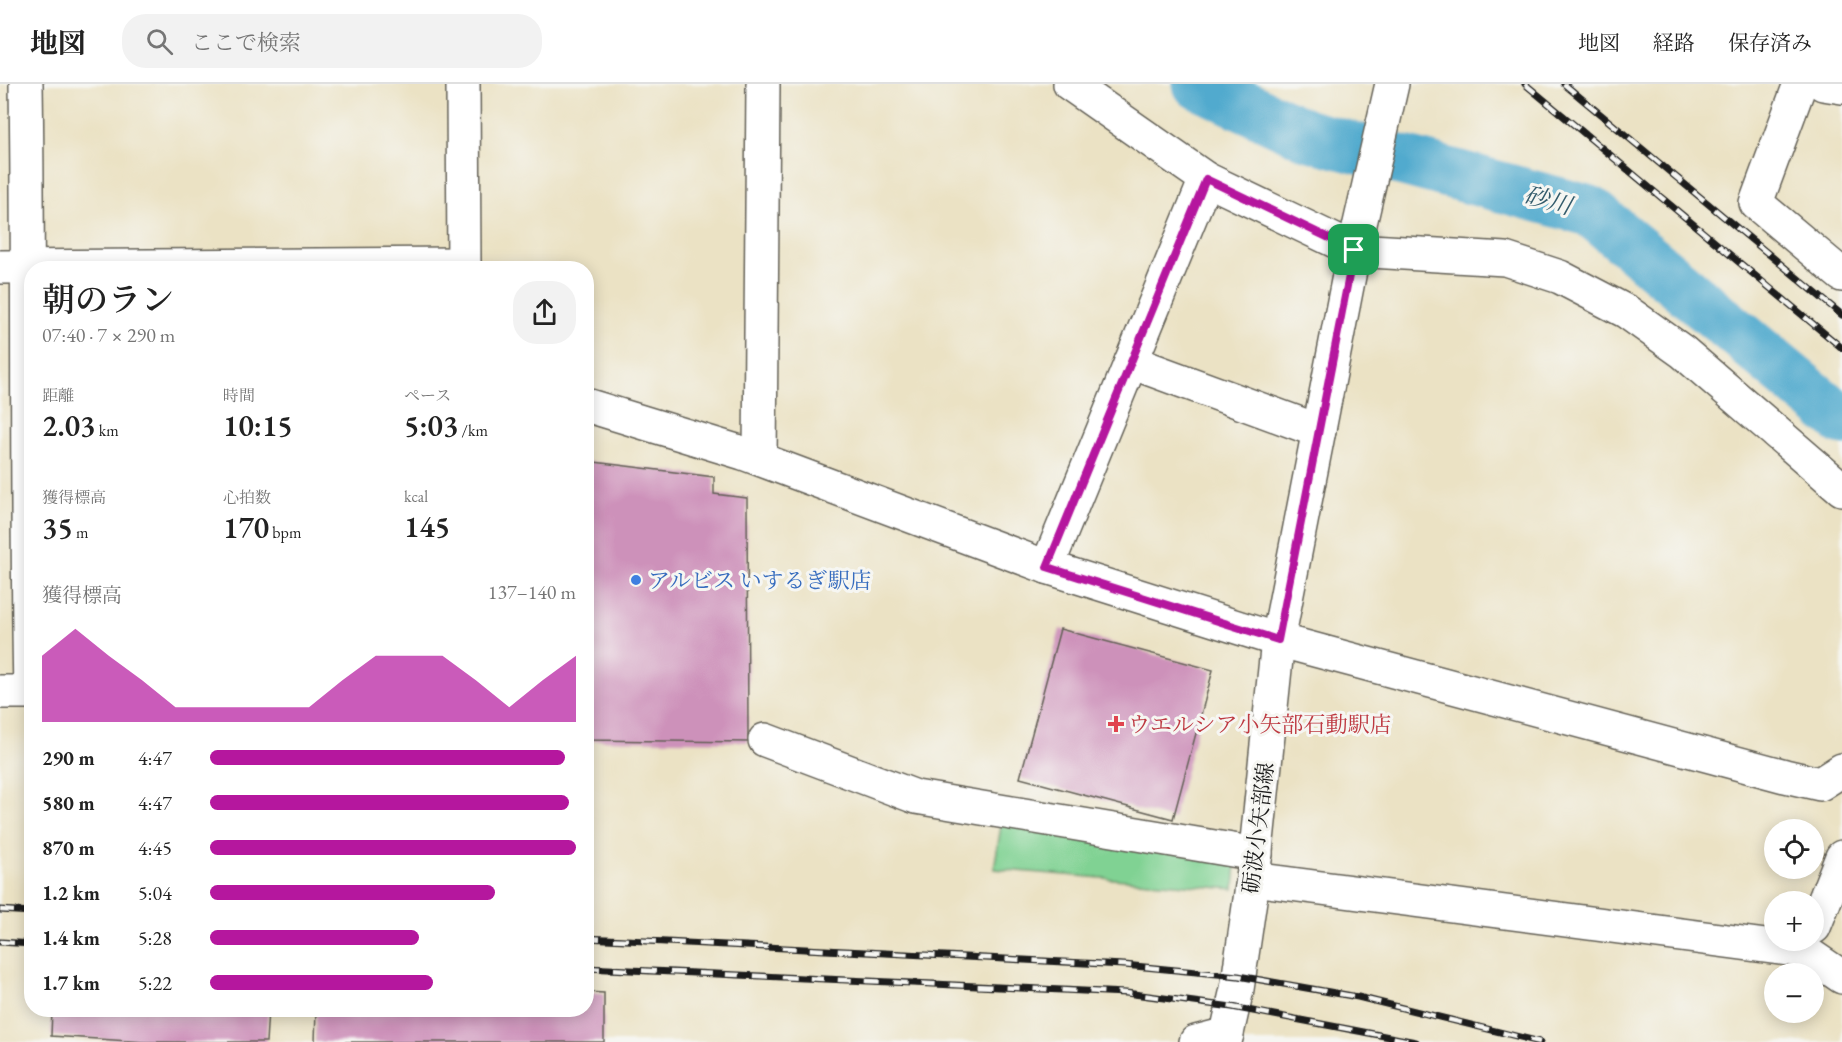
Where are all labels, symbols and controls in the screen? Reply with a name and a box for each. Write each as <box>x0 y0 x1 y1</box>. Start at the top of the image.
search box <box>122 14 542 68</box>
text: 地図 <box>30 25 86 61</box>
icon: search <box>143 25 176 58</box>
text: ここで検索 <box>191 28 301 57</box>
text: 地図 <box>1578 29 1620 56</box>
text: 経路 <box>1653 29 1695 56</box>
text: 保存済み <box>1728 29 1812 56</box>
water label: 砂川 <box>1521 179 1578 222</box>
pin <box>1328 224 1379 275</box>
icon: arrive <box>1337 233 1370 266</box>
text: 朝のラン <box>42 278 174 321</box>
button: share <box>513 281 576 344</box>
text: 07:40 · 7 × 290 m <box>42 322 175 348</box>
text: 距離 <box>42 385 74 406</box>
text: 時間 <box>223 385 255 406</box>
text: ペース <box>404 385 451 406</box>
text: 2.03 <box>42 406 95 445</box>
text: 10:15 <box>223 406 293 445</box>
text: 5:03 <box>404 406 458 445</box>
text: km <box>95 420 119 441</box>
text: /km <box>458 420 488 441</box>
text: kcal <box>404 486 428 507</box>
text: 獲得標高 <box>42 487 106 508</box>
text: 心拍数 <box>223 487 271 508</box>
text: 145 <box>404 507 450 546</box>
text: 35 <box>42 508 73 547</box>
text: 170 <box>223 508 269 547</box>
text: m <box>73 522 88 543</box>
text: bpm <box>269 522 301 543</box>
place label: アルビス いするぎ駅店 <box>648 566 872 595</box>
marker: アルビス いするぎ駅店 <box>629 573 643 587</box>
text: 137–140 m <box>488 579 576 605</box>
text: 獲得標高 <box>42 582 122 608</box>
place label: ウエルシア小矢部石動駅店 <box>1128 710 1391 739</box>
marker: ウエルシア小矢部石動駅店 <box>1109 717 1123 731</box>
text: 290 m <box>42 745 95 771</box>
text: 4:47 <box>138 745 172 771</box>
street label: 砺波小矢部線 <box>1236 761 1280 895</box>
text: 580 m <box>42 790 95 816</box>
text: 4:47 <box>138 790 172 816</box>
map controls <box>1764 819 1824 1023</box>
button: locate <box>1764 819 1824 879</box>
text: 870 m <box>42 835 95 861</box>
text: 4:45 <box>138 835 172 861</box>
text: 1.2 km <box>42 880 100 906</box>
text: 5:04 <box>138 880 172 906</box>
button: + <box>1764 891 1824 951</box>
text: 1.4 km <box>42 925 100 951</box>
text: 5:28 <box>138 925 172 951</box>
button: − <box>1764 963 1824 1023</box>
text: 1.7 km <box>42 970 100 996</box>
text: 5:22 <box>138 970 172 996</box>

